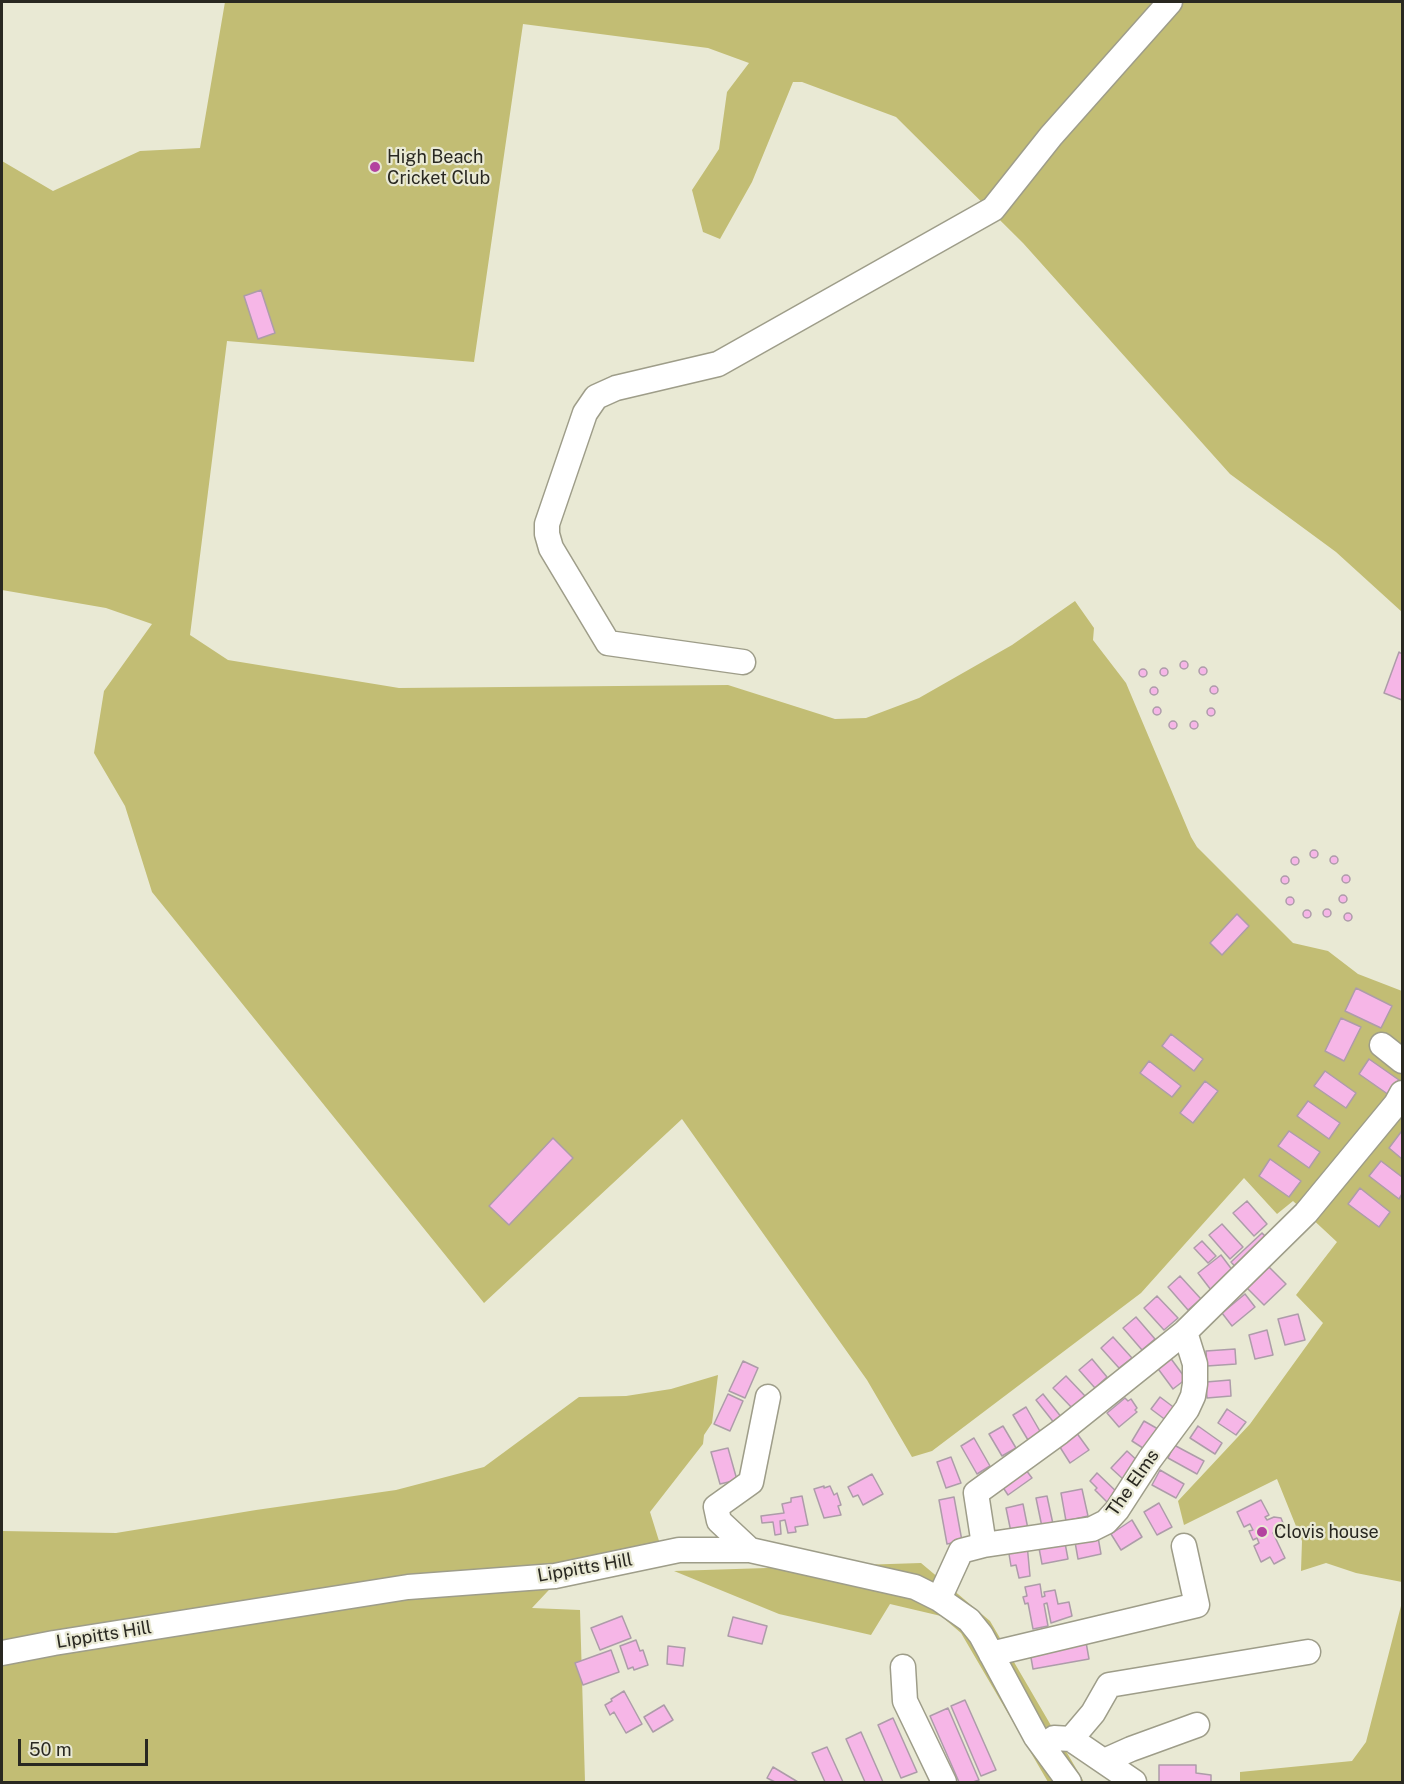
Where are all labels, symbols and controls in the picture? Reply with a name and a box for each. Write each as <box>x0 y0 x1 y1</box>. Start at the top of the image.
place label: High Beach Cricket Club <box>387 146 490 188</box>
marker: High Beach Cricket Club <box>368 160 382 174</box>
street label: The Elms <box>1102 1445 1164 1521</box>
place label: Clovis house <box>1274 1521 1379 1543</box>
marker: Clovis house <box>1255 1525 1269 1539</box>
street label: Lippitts Hill <box>536 1549 634 1587</box>
street label: Lippitts Hill <box>55 1617 153 1653</box>
scale bar <box>21 1727 152 1765</box>
text: 50 m <box>29 1739 72 1760</box>

